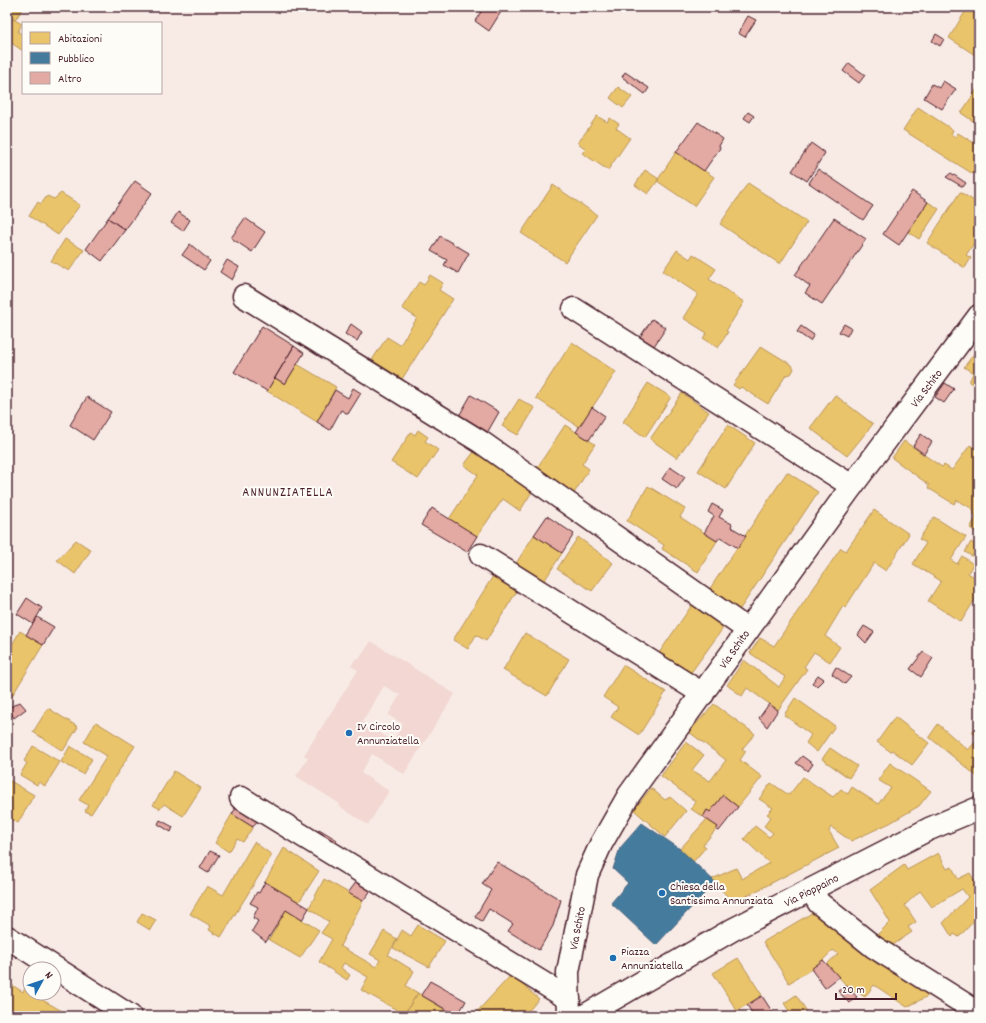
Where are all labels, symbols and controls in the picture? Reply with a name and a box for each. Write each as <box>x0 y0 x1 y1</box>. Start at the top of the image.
legend <box>22 22 162 94</box>
text: Abitazioni <box>58 31 102 48</box>
text: Pubblico <box>58 51 94 68</box>
text: Altro <box>58 71 82 88</box>
street label: Via Schito <box>907 366 947 412</box>
district label: ANNUNZIATELLA <box>242 484 334 503</box>
street label: Via Schito <box>716 627 755 673</box>
place label: IV Circolo Annunziatella <box>357 719 419 750</box>
marker: IV Circolo Annunziatella <box>344 728 354 738</box>
street label: Via Pioppaino <box>781 870 842 912</box>
place label: Chiesa della Santissima Annunziata <box>670 879 773 910</box>
marker: Chiesa della Santissima Annunziata <box>657 888 667 898</box>
street label: Via Schito <box>566 905 591 951</box>
place label: Piazza Annunziatella <box>621 944 683 975</box>
marker: Piazza Annunziatella <box>608 953 618 963</box>
north arrow <box>22 961 62 1001</box>
text: N <box>40 969 56 984</box>
scale bar <box>836 975 896 1001</box>
text: 20 m <box>842 982 865 999</box>

